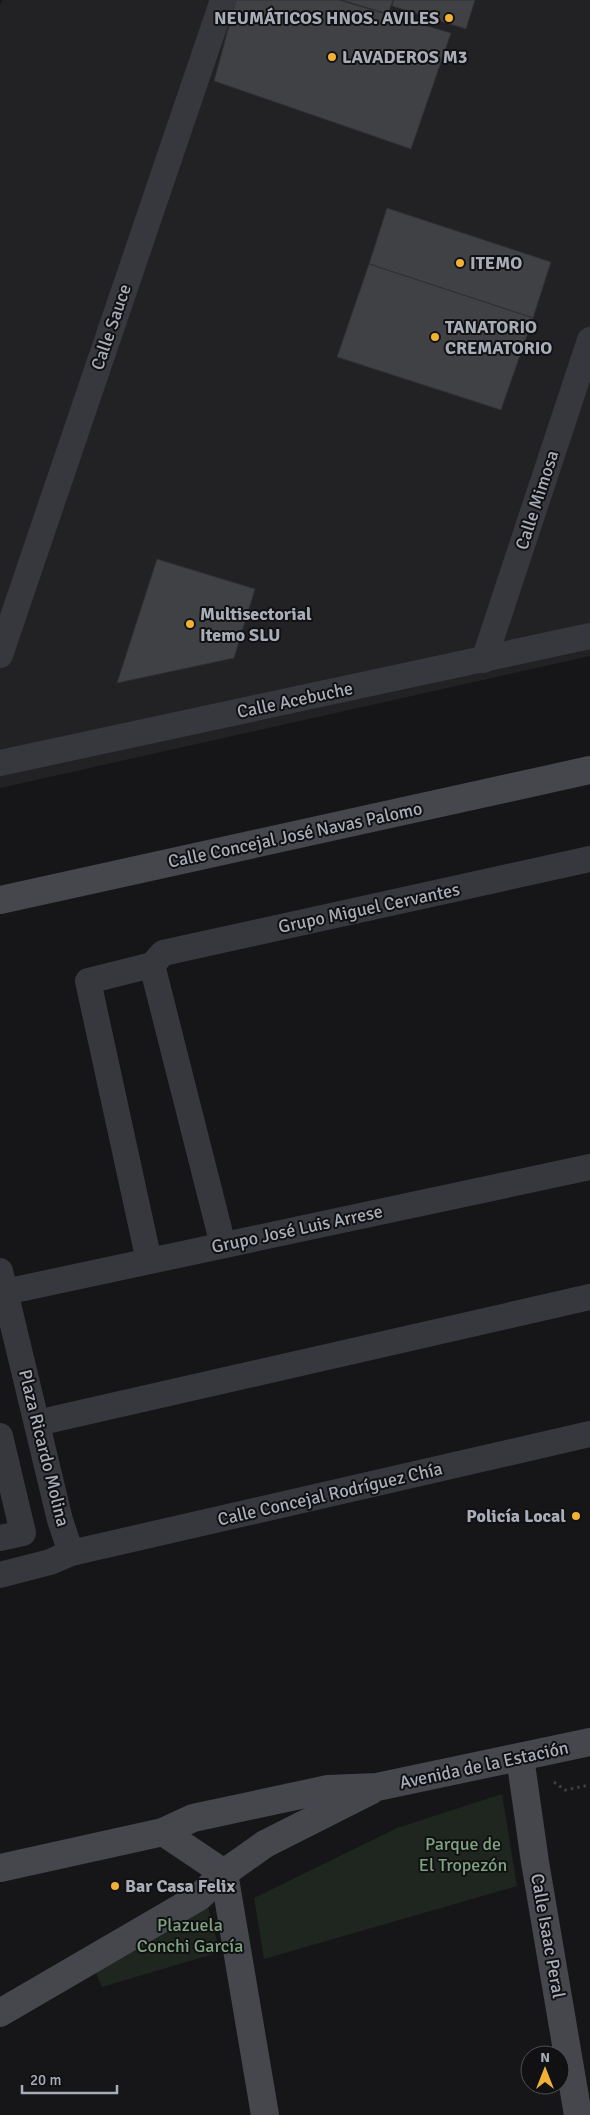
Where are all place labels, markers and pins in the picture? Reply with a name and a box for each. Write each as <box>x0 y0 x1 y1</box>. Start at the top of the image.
place label: NEUMÁTICOS HNOS. AVILES <box>214 7 439 29</box>
marker: NEUMÁTICOS HNOS. AVILES <box>443 12 455 24</box>
place label: LAVADEROS M3 <box>342 46 467 68</box>
marker: LAVADEROS M3 <box>326 51 338 63</box>
place label: ITEMO <box>470 252 522 274</box>
marker: ITEMO <box>454 257 466 269</box>
place label: TANATORIO CREMATORIO <box>445 316 552 359</box>
marker: TANATORIO CREMATORIO <box>429 331 441 343</box>
place label: Multisectorial Itemo SLU <box>200 603 312 646</box>
marker: Multisectorial Itemo SLU <box>184 618 196 630</box>
place label: Policía Local <box>466 1505 566 1527</box>
marker: Policía Local <box>570 1510 582 1522</box>
place label: Bar Casa Felix <box>125 1875 235 1897</box>
marker: Bar Casa Felix <box>109 1880 121 1892</box>

